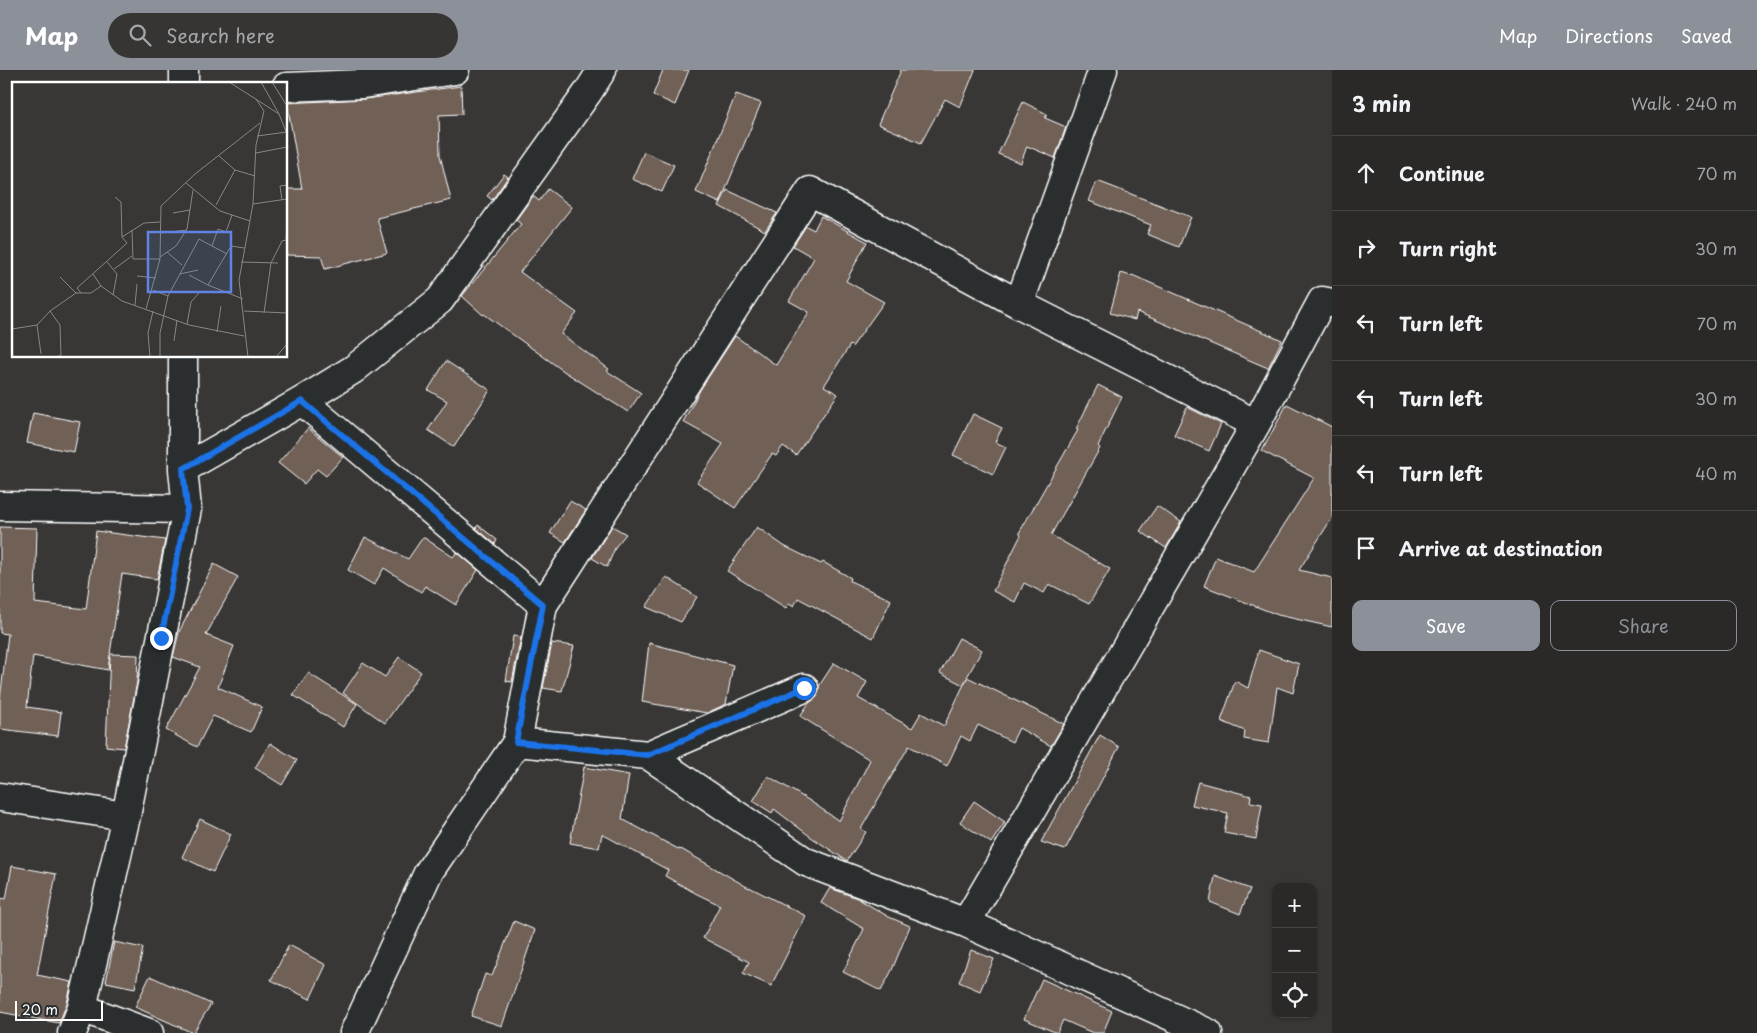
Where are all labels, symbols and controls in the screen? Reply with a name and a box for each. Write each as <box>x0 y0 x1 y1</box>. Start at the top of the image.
search box <box>108 13 458 58</box>
text: Map <box>25 17 78 53</box>
icon: search <box>126 21 154 49</box>
text: Search here <box>166 21 275 49</box>
text: Map <box>1499 22 1537 49</box>
text: Directions <box>1565 22 1653 49</box>
text: Saved <box>1681 22 1732 49</box>
inset map <box>12 82 288 358</box>
text: 3 min <box>1352 87 1411 119</box>
text: Walk · 240 m <box>1631 91 1737 115</box>
icon: ahead <box>1352 159 1380 187</box>
text: Continue <box>1399 159 1485 187</box>
text: 70 m <box>1697 161 1737 185</box>
icon: right <box>1352 234 1380 262</box>
text: Turn right <box>1399 234 1497 262</box>
text: 30 m <box>1695 236 1737 260</box>
icon: left <box>1352 309 1380 337</box>
text: Turn left <box>1399 309 1483 337</box>
text: 70 m <box>1697 311 1737 335</box>
icon: left <box>1352 384 1380 412</box>
text: Turn left <box>1399 384 1483 412</box>
text: 30 m <box>1695 386 1737 410</box>
icon: left <box>1352 459 1380 487</box>
text: Turn left <box>1399 459 1483 487</box>
text: 40 m <box>1695 461 1737 485</box>
icon: arrive <box>1352 534 1380 562</box>
text: Arrive at destination <box>1399 534 1603 562</box>
button: Save <box>1352 600 1540 651</box>
button: Share <box>1550 600 1737 651</box>
route end <box>150 627 173 650</box>
route start <box>793 677 816 700</box>
map controls <box>1272 883 1317 1018</box>
button: + <box>1272 883 1317 928</box>
button: − <box>1272 928 1317 973</box>
button: locate <box>1272 973 1317 1018</box>
scale bar <box>15 998 102 1021</box>
text: 20 m <box>22 999 58 1020</box>

